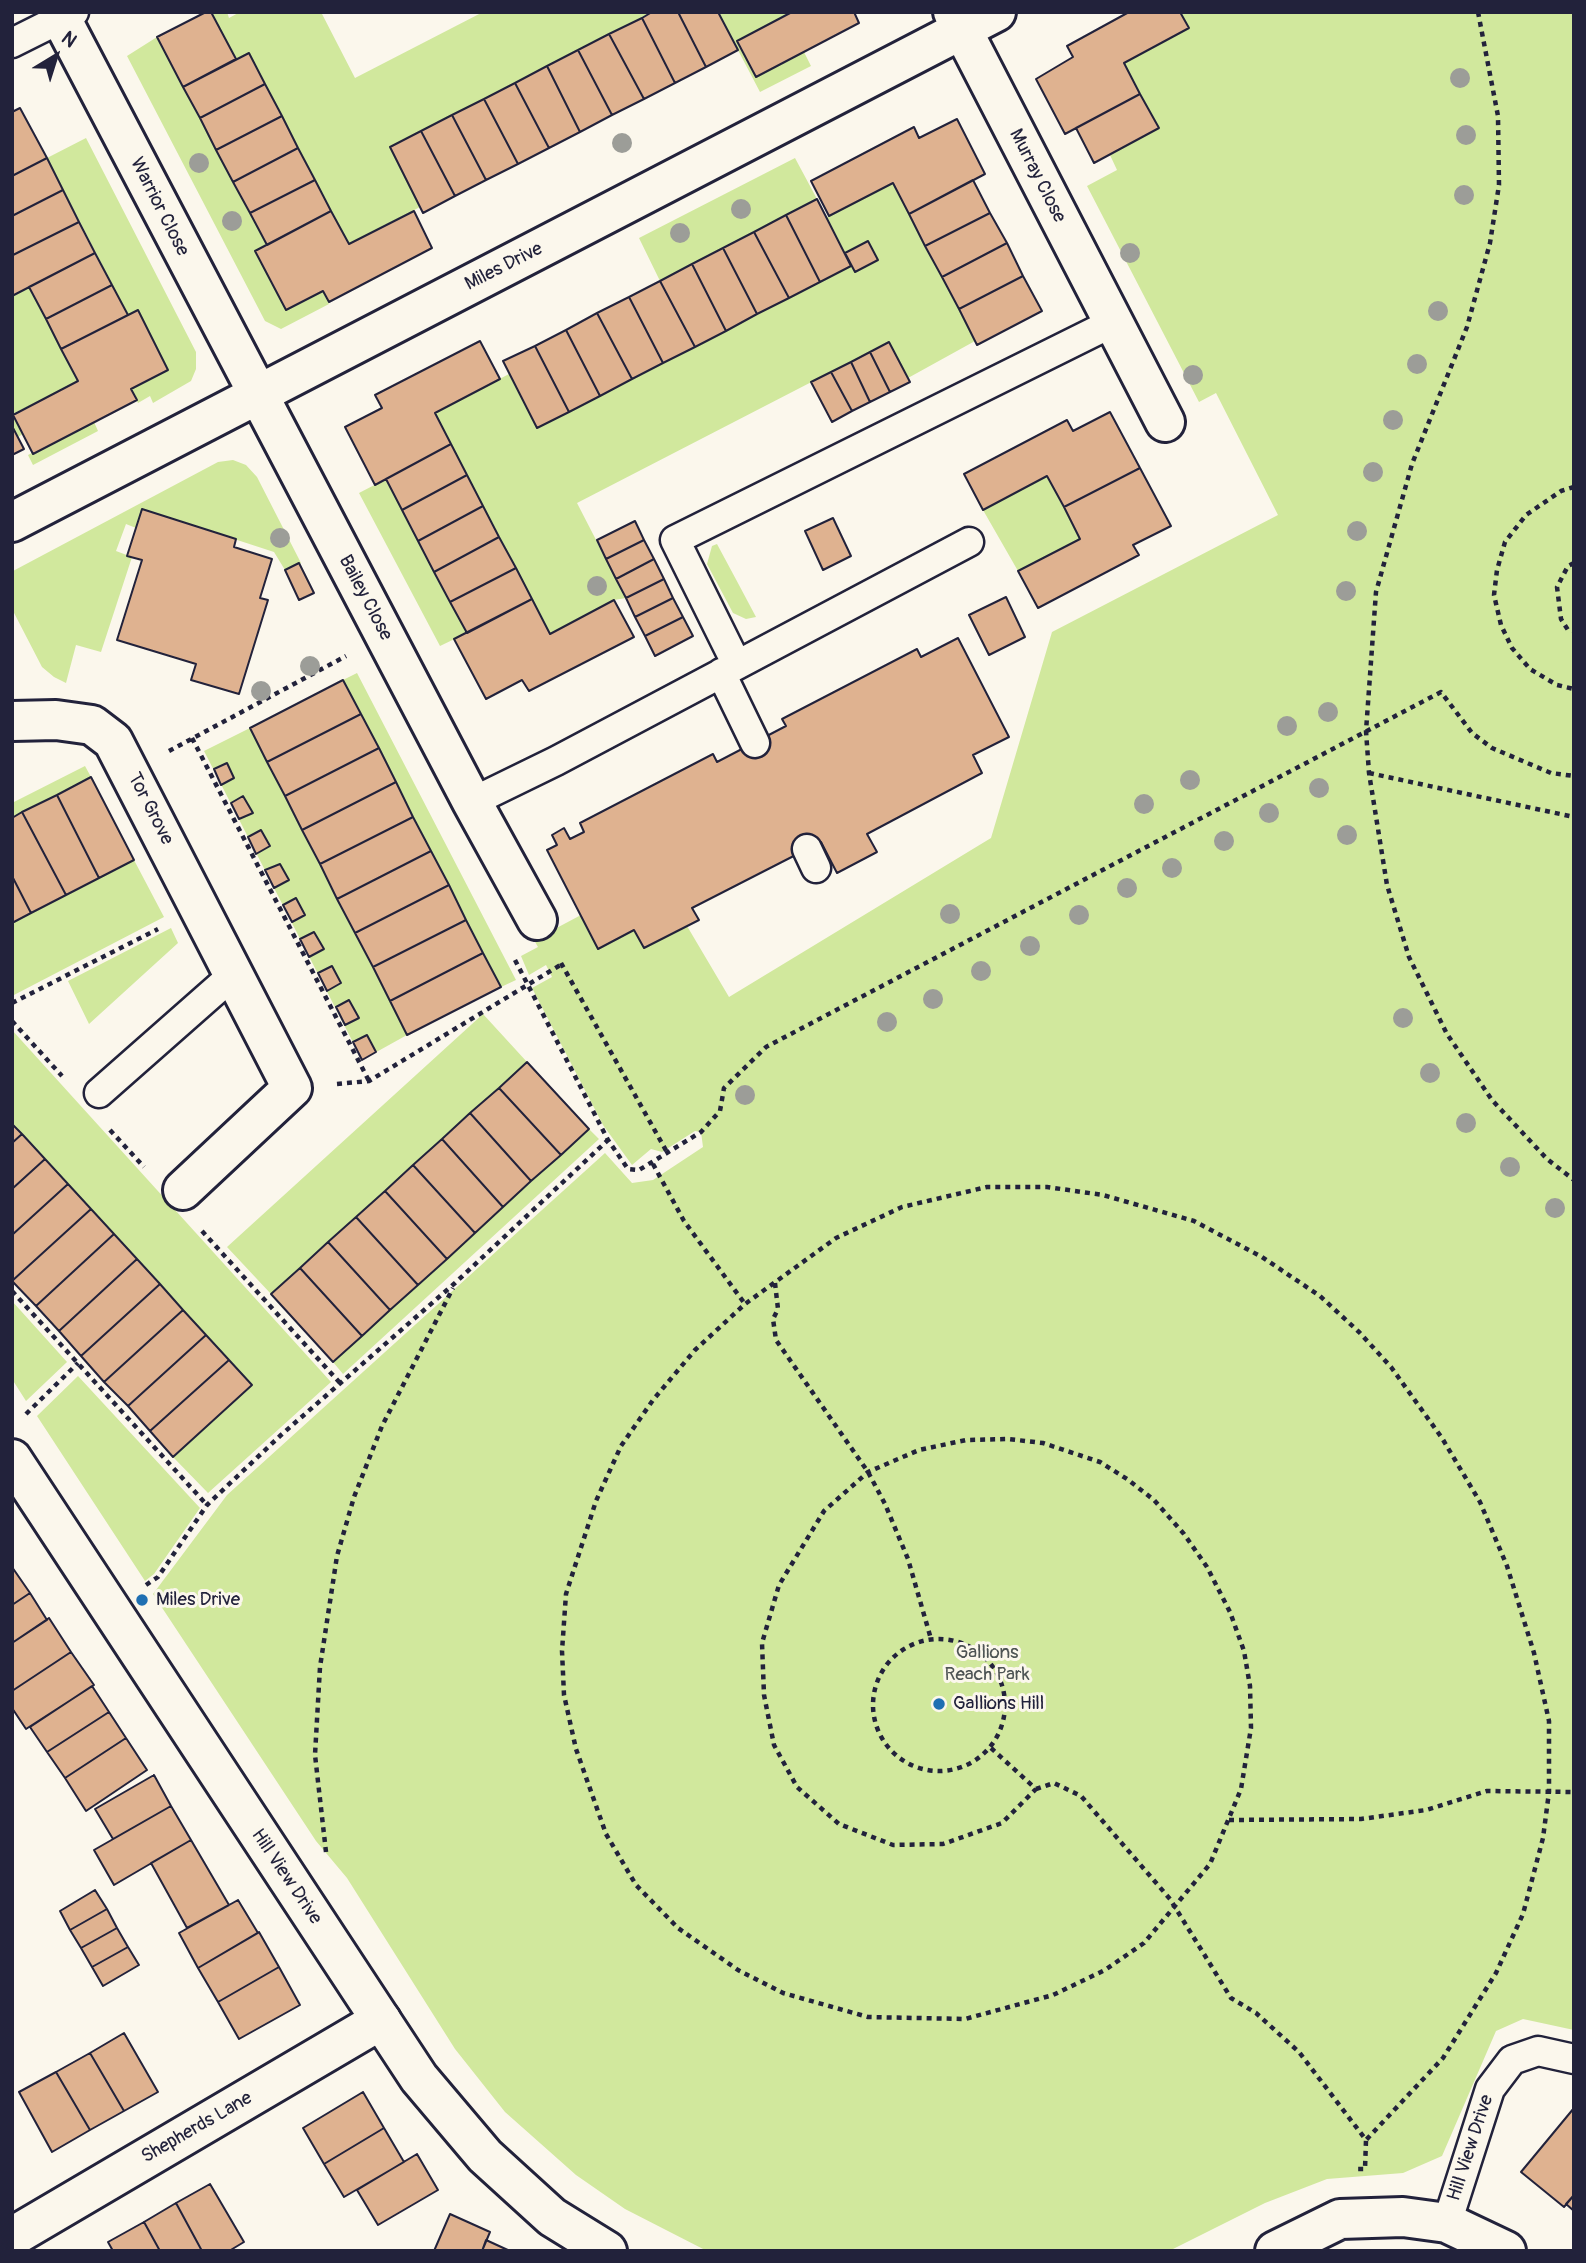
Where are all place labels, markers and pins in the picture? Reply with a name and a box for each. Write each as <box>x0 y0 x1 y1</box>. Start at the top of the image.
place label: Miles Drive <box>156 1589 240 1611</box>
marker: Miles Drive <box>134 1592 150 1608</box>
place label: Gallions Hill <box>953 1693 1044 1715</box>
marker: Gallions Hill <box>931 1696 947 1712</box>

